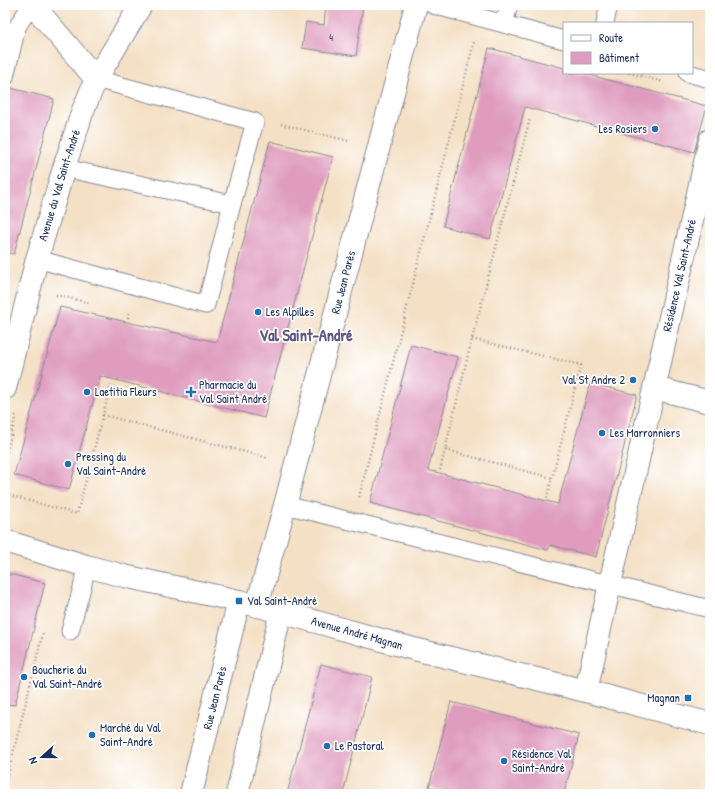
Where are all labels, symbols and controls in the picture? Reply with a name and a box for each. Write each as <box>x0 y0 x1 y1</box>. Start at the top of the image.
legend <box>563 22 693 74</box>
text: Route <box>599 29 623 46</box>
house number: 4 <box>329 31 333 44</box>
text: Bâtiment <box>599 49 640 66</box>
place label: Les Rosiers <box>599 120 647 137</box>
marker: Les Rosiers <box>650 124 660 134</box>
street label: Avenue du Val Saint-André <box>34 127 84 243</box>
street label: Résidence Val Saint-André <box>658 217 700 333</box>
street label: Rue Jean Parès <box>326 248 359 316</box>
place label: Les Alpilles <box>266 303 314 320</box>
marker: Les Alpilles <box>253 307 263 317</box>
district label: Val Saint-André <box>259 324 353 346</box>
place label: Val St Andre 2 <box>561 371 625 388</box>
marker: Val St Andre 2 <box>628 375 638 385</box>
place label: Pharmacie du Val Saint André <box>199 376 267 407</box>
place label: Laetitia Fleurs <box>95 383 157 400</box>
marker: Laetitia Fleurs <box>82 387 92 397</box>
marker: Pharmacie du Val Saint André <box>186 387 196 397</box>
place label: Les Marronniers <box>610 424 680 441</box>
marker: Les Marronniers <box>597 428 607 438</box>
place label: Pressing du Val Saint-André <box>76 448 146 479</box>
marker: Pressing du Val Saint-André <box>63 459 73 469</box>
place label: Val Saint-André <box>247 592 317 609</box>
marker: Val Saint-André <box>234 596 244 606</box>
street label: Avenue André Magnan <box>309 612 405 653</box>
place label: Boucherie du Val Saint-André <box>32 661 102 692</box>
street label: Rue Jean Parès <box>198 664 231 731</box>
marker: Boucherie du Val Saint-André <box>19 672 29 682</box>
place label: Magnan <box>647 689 680 706</box>
marker: Magnan <box>683 693 693 703</box>
place label: Marché du Val Saint-André <box>100 719 161 750</box>
marker: Marché du Val Saint-André <box>87 730 97 740</box>
north arrow <box>22 737 62 777</box>
place label: Le Pastoral <box>335 737 384 754</box>
marker: Le Pastoral <box>322 741 332 751</box>
place label: Résidence Val Saint-André <box>512 745 572 776</box>
text: N <box>25 755 40 766</box>
marker: Résidence Val Saint-André <box>499 756 509 766</box>

